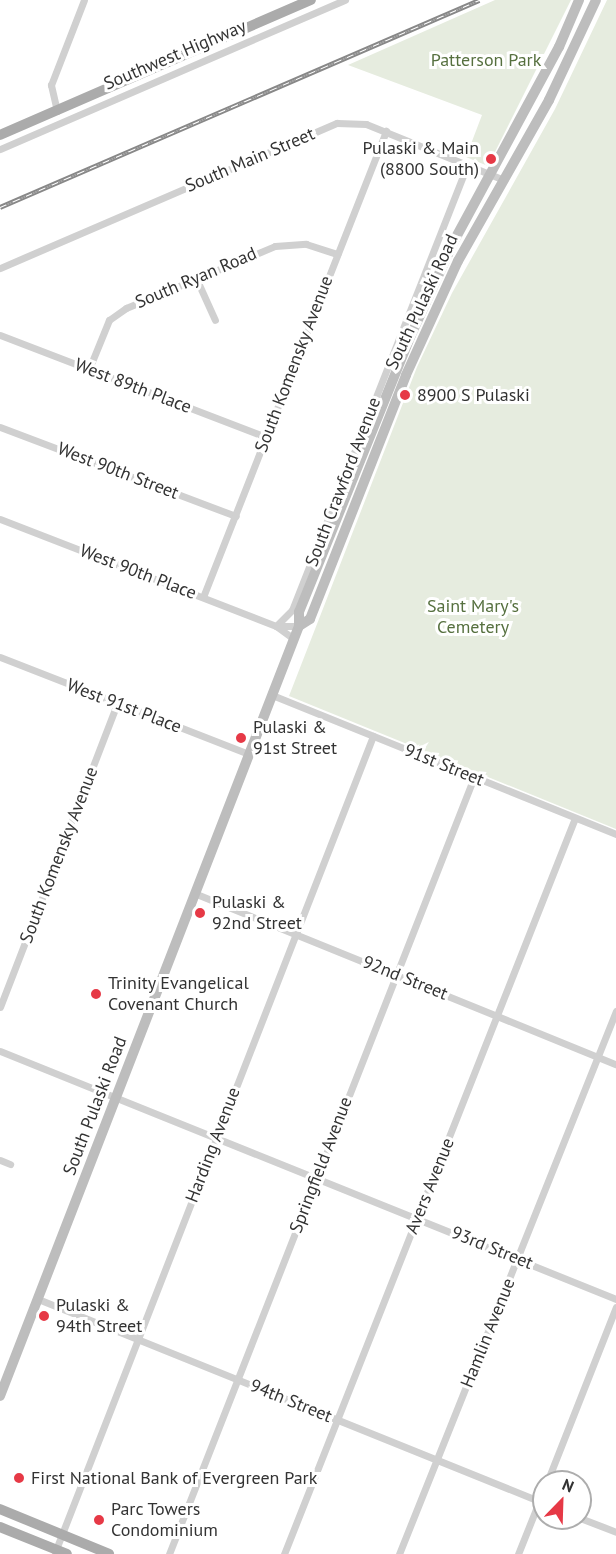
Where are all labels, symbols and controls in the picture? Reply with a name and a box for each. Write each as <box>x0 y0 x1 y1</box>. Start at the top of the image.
street label: Southwest Highway <box>101 15 249 95</box>
park label: Patterson Park <box>431 49 541 71</box>
street label: South Main Street <box>182 123 318 197</box>
place label: Pulaski & Main (8800 South) <box>363 138 479 180</box>
marker: Pulaski & Main (8800 South) <box>484 152 498 166</box>
street label: South Pulaski Road <box>381 231 463 373</box>
street label: South Ryan Road <box>132 243 260 313</box>
street label: South Komensky Avenue <box>250 272 338 456</box>
street label: West 89th Place <box>72 354 194 418</box>
place label: 8900 S Pulaski <box>417 384 530 406</box>
marker: 8900 S Pulaski <box>398 388 412 402</box>
street label: South Crawford Avenue <box>301 394 385 570</box>
street label: West 90th Street <box>54 438 182 504</box>
street label: West 90th Place <box>77 540 199 604</box>
park label: Saint Mary's Cemetery <box>427 596 519 638</box>
street label: West 91st Place <box>64 674 184 738</box>
place label: Pulaski & 91st Street <box>253 717 337 760</box>
marker: Pulaski & 91st Street <box>234 731 248 745</box>
street label: 91st Street <box>401 739 487 791</box>
street label: South Komensky Avenue <box>15 763 103 947</box>
place label: Pulaski & 92nd Street <box>212 892 302 934</box>
marker: Pulaski & 92nd Street <box>193 906 207 920</box>
street label: 92nd Street <box>359 951 451 1005</box>
place label: Trinity Evangelical Covenant Church <box>108 973 249 1016</box>
marker: Trinity Evangelical Covenant Church <box>89 987 103 1001</box>
street label: South Pulaski Road <box>59 1034 131 1178</box>
street label: Harding Avenue <box>181 1084 245 1206</box>
street label: Springfield Avenue <box>285 1094 357 1236</box>
street label: Avers Avenue <box>401 1135 459 1237</box>
street label: 93rd Street <box>448 1222 536 1274</box>
street label: Hamlin Avenue <box>456 1275 520 1391</box>
place label: Pulaski & 94th Street <box>56 1295 142 1338</box>
marker: Pulaski & 94th Street <box>37 1309 51 1323</box>
street label: 94th Street <box>247 1375 335 1427</box>
place label: First National Bank of Evergreen Park <box>31 1467 318 1489</box>
north arrow <box>532 1470 592 1530</box>
marker: First National Bank of Evergreen Park <box>12 1471 26 1485</box>
text: N <box>559 1474 577 1497</box>
place label: Parc Towers Condominium <box>111 1499 218 1541</box>
marker: Parc Towers Condominium <box>92 1513 106 1527</box>

